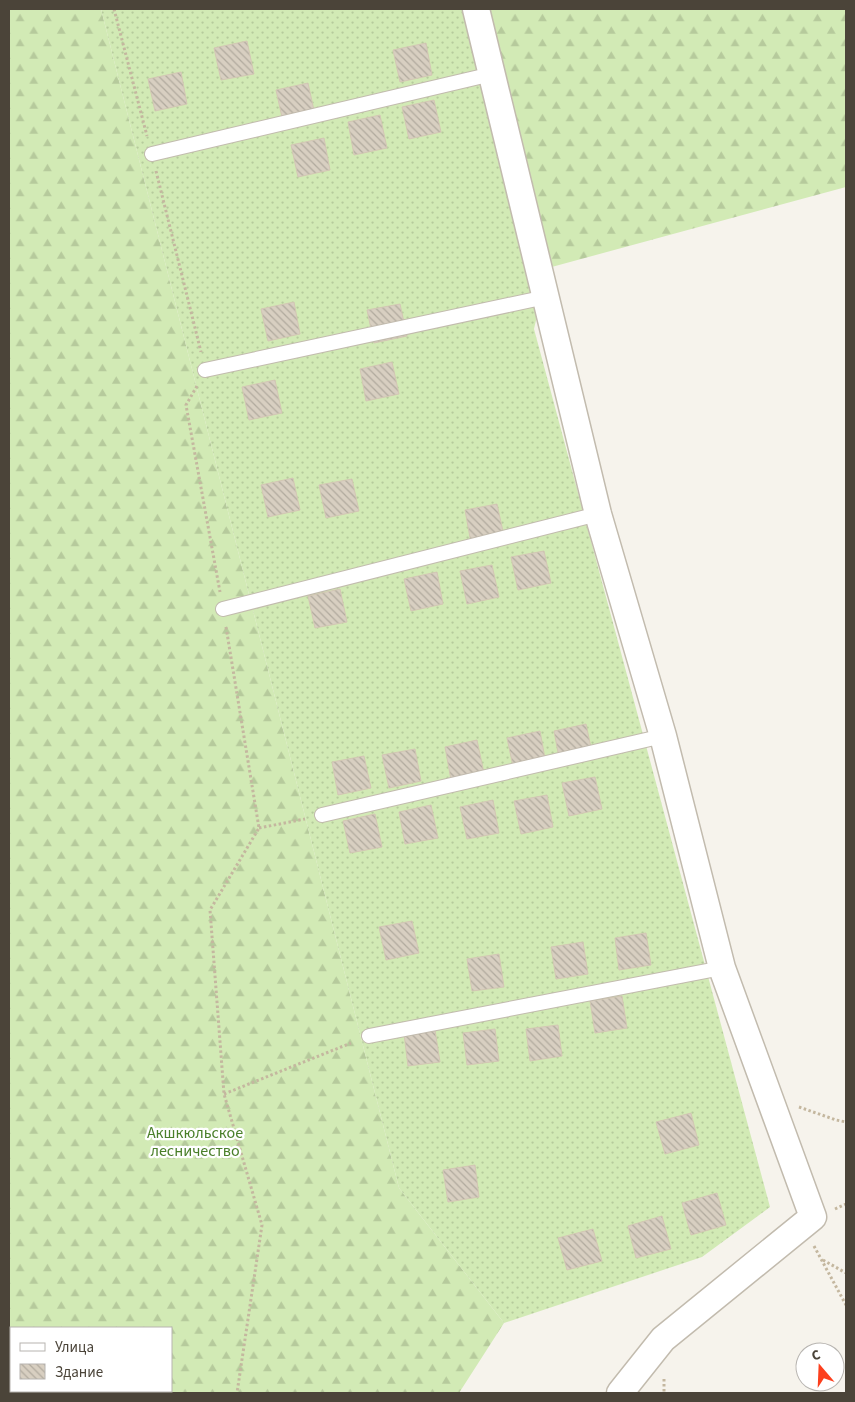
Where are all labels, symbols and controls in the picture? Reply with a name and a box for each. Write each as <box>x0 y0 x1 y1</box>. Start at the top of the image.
park label: Акшкюльское лесничество <box>147 1122 243 1162</box>
legend <box>10 1327 172 1392</box>
text: Улица <box>55 1337 94 1358</box>
north arrow <box>795 1342 845 1392</box>
text: С <box>809 1345 823 1366</box>
text: Здание <box>55 1362 103 1383</box>

